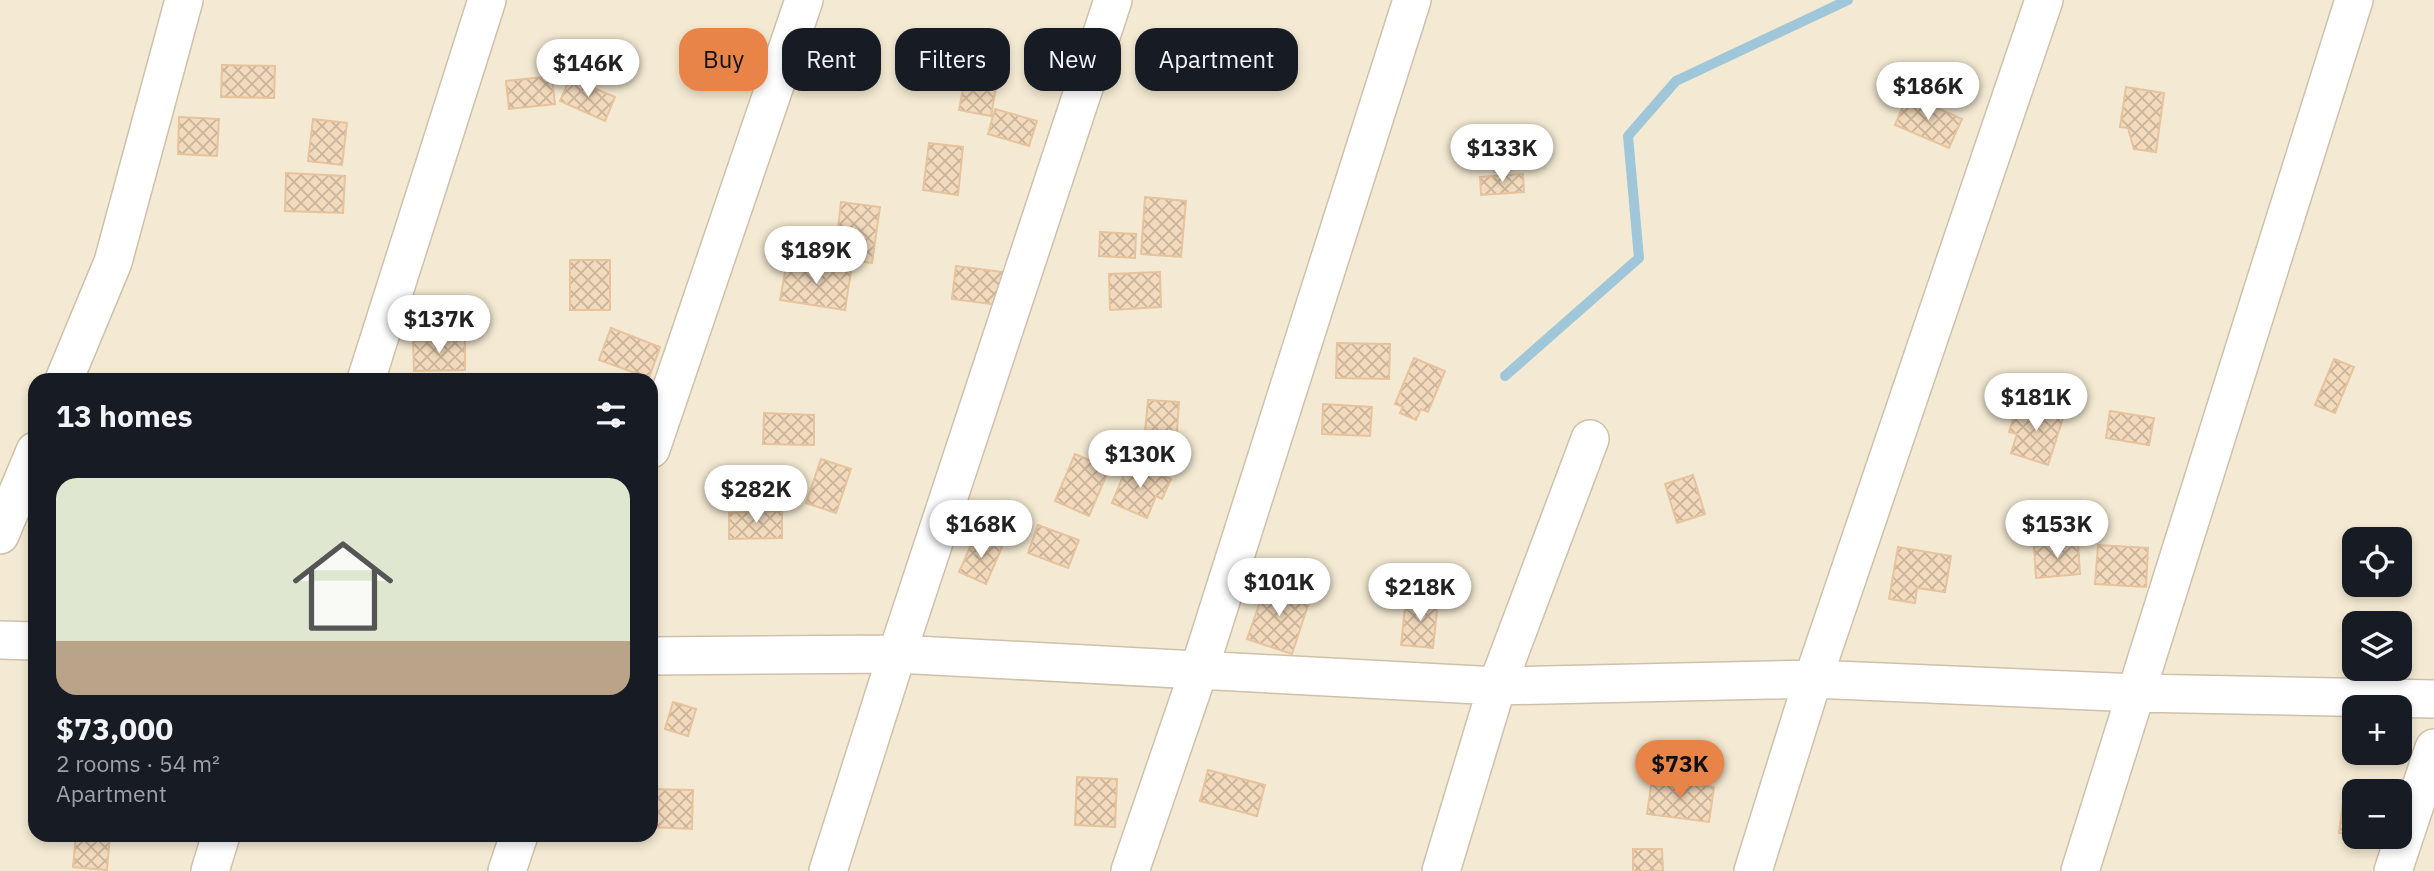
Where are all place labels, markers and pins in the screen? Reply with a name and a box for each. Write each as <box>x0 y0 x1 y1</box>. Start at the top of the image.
pin: $146K <box>539 40 637 99</box>
pin: $186K <box>1879 62 1977 122</box>
pin: $133K <box>1453 124 1551 184</box>
pin: $189K <box>767 226 865 286</box>
pin: $137K <box>390 296 488 355</box>
pin: $181K <box>1987 374 2085 433</box>
pin: $130K <box>1091 430 1189 490</box>
pin: $282K <box>707 466 805 525</box>
pin: $168K <box>932 500 1030 560</box>
pin: $153K <box>2008 500 2106 560</box>
pin: $101K <box>1230 558 1328 618</box>
pin: $218K <box>1371 564 1469 623</box>
pin: $73K <box>1639 740 1721 800</box>

